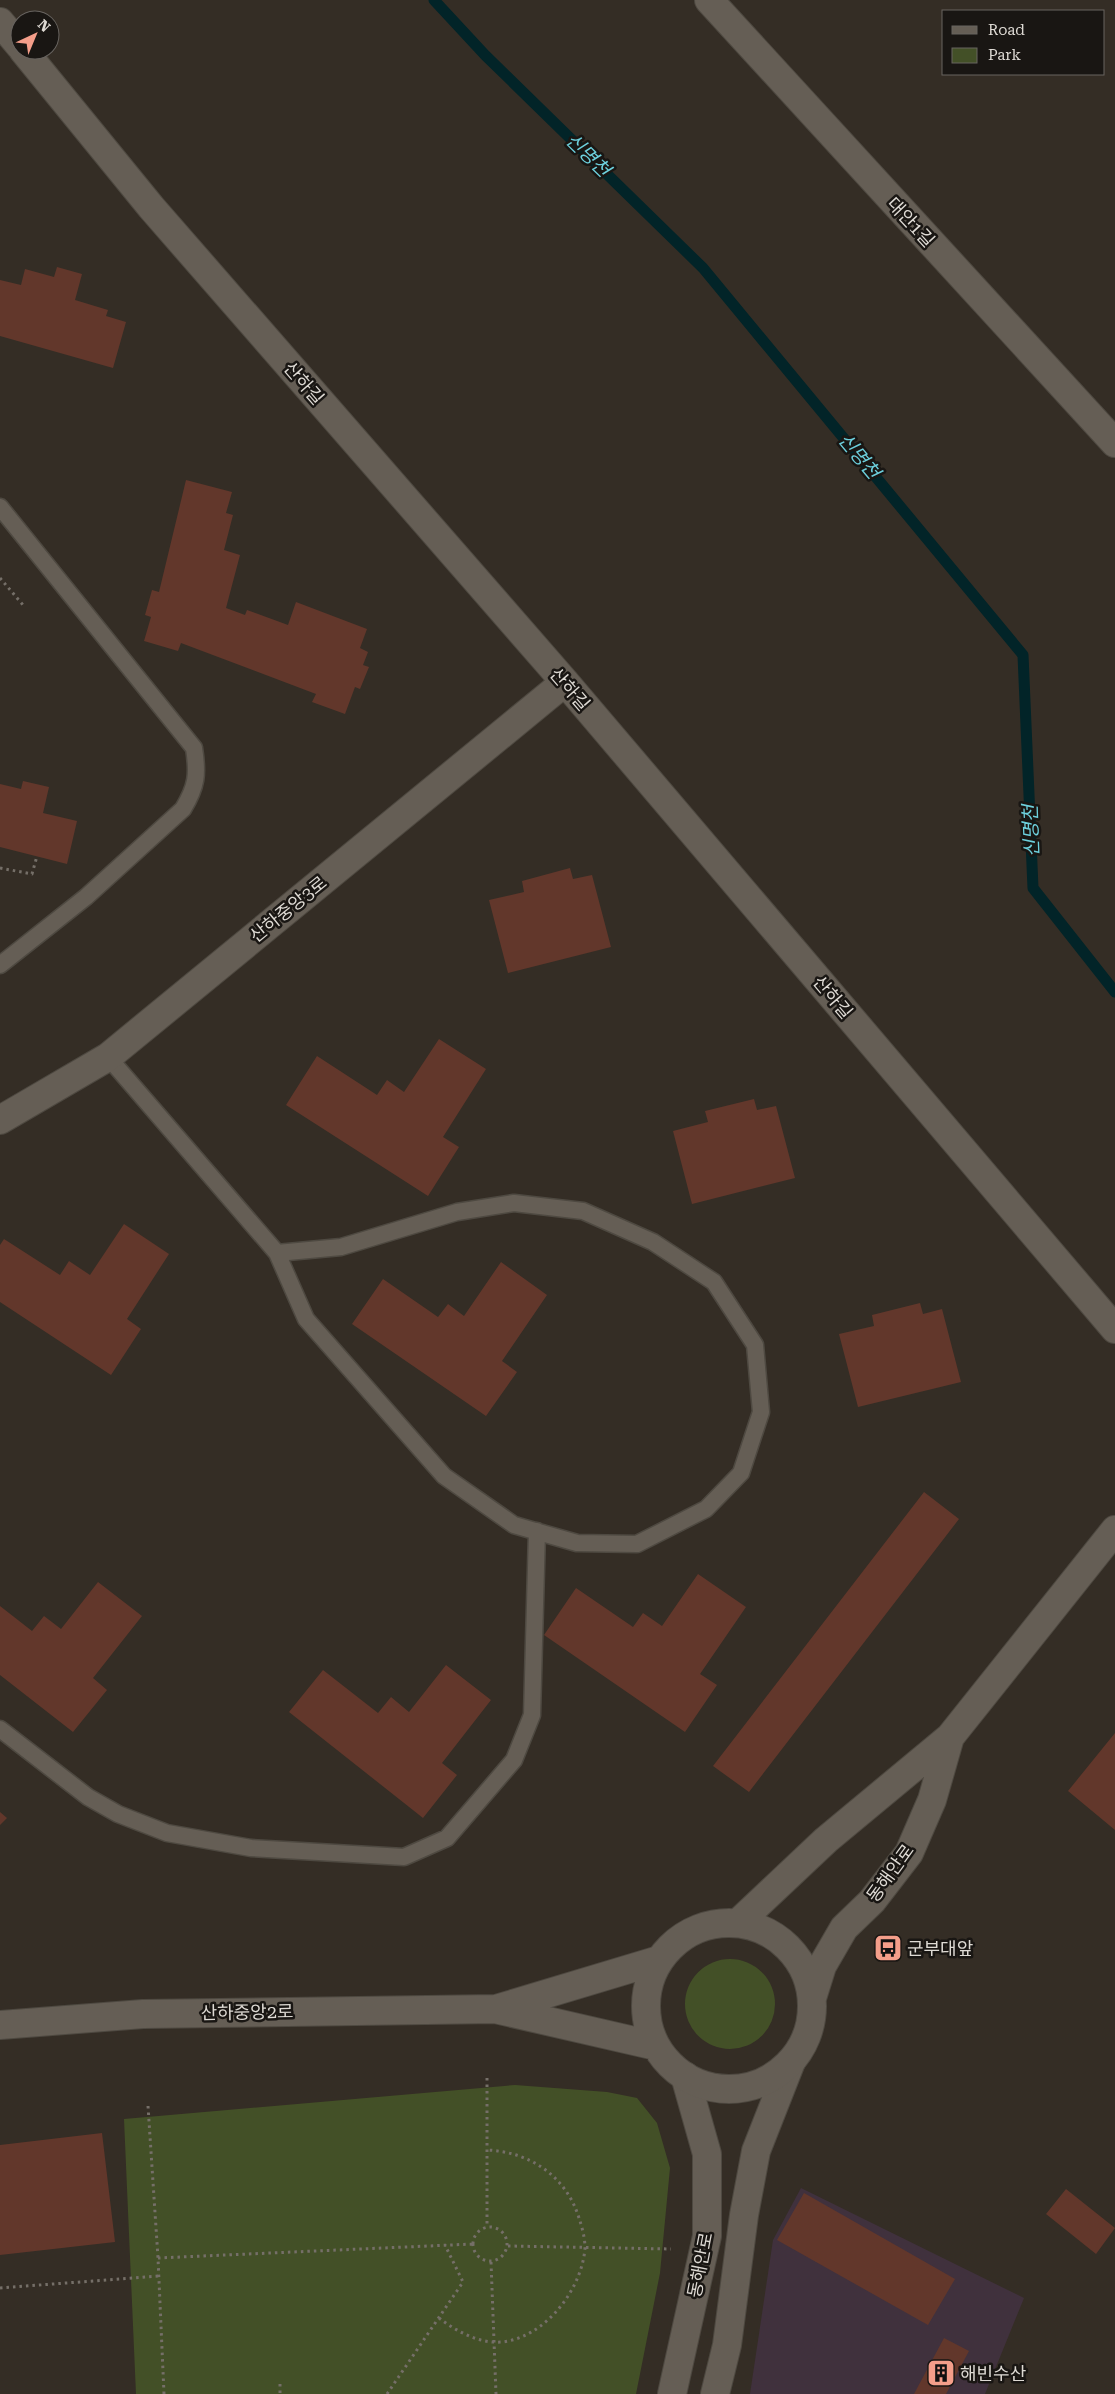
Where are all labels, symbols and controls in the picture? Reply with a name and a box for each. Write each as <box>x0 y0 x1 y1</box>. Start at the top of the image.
north arrow <box>10 10 60 60</box>
legend <box>942 10 1105 75</box>
text: N <box>35 16 54 35</box>
text: Road <box>988 21 1025 39</box>
text: Park <box>988 46 1022 64</box>
water label: 신명천 <box>561 129 616 183</box>
street label: 대안1길 <box>883 193 939 251</box>
street label: 산하길 <box>280 357 328 409</box>
water label: 신명천 <box>833 429 886 485</box>
street label: 산하길 <box>546 663 594 715</box>
water label: 신명천 <box>1019 803 1043 858</box>
street label: 산하중앙3로 <box>245 872 331 946</box>
street label: 산하길 <box>809 971 857 1023</box>
street label: 동해안로 <box>862 1840 918 1906</box>
bus stop icon: 군부대앞 <box>873 1933 903 1963</box>
place label: 군부대앞 <box>907 1938 973 1959</box>
street label: 산하중앙2로 <box>200 2001 294 2023</box>
street label: 동해안로 <box>683 2230 717 2300</box>
building icon: 해빈수산 <box>926 2358 956 2388</box>
place label: 해빈수산 <box>960 2363 1026 2384</box>

